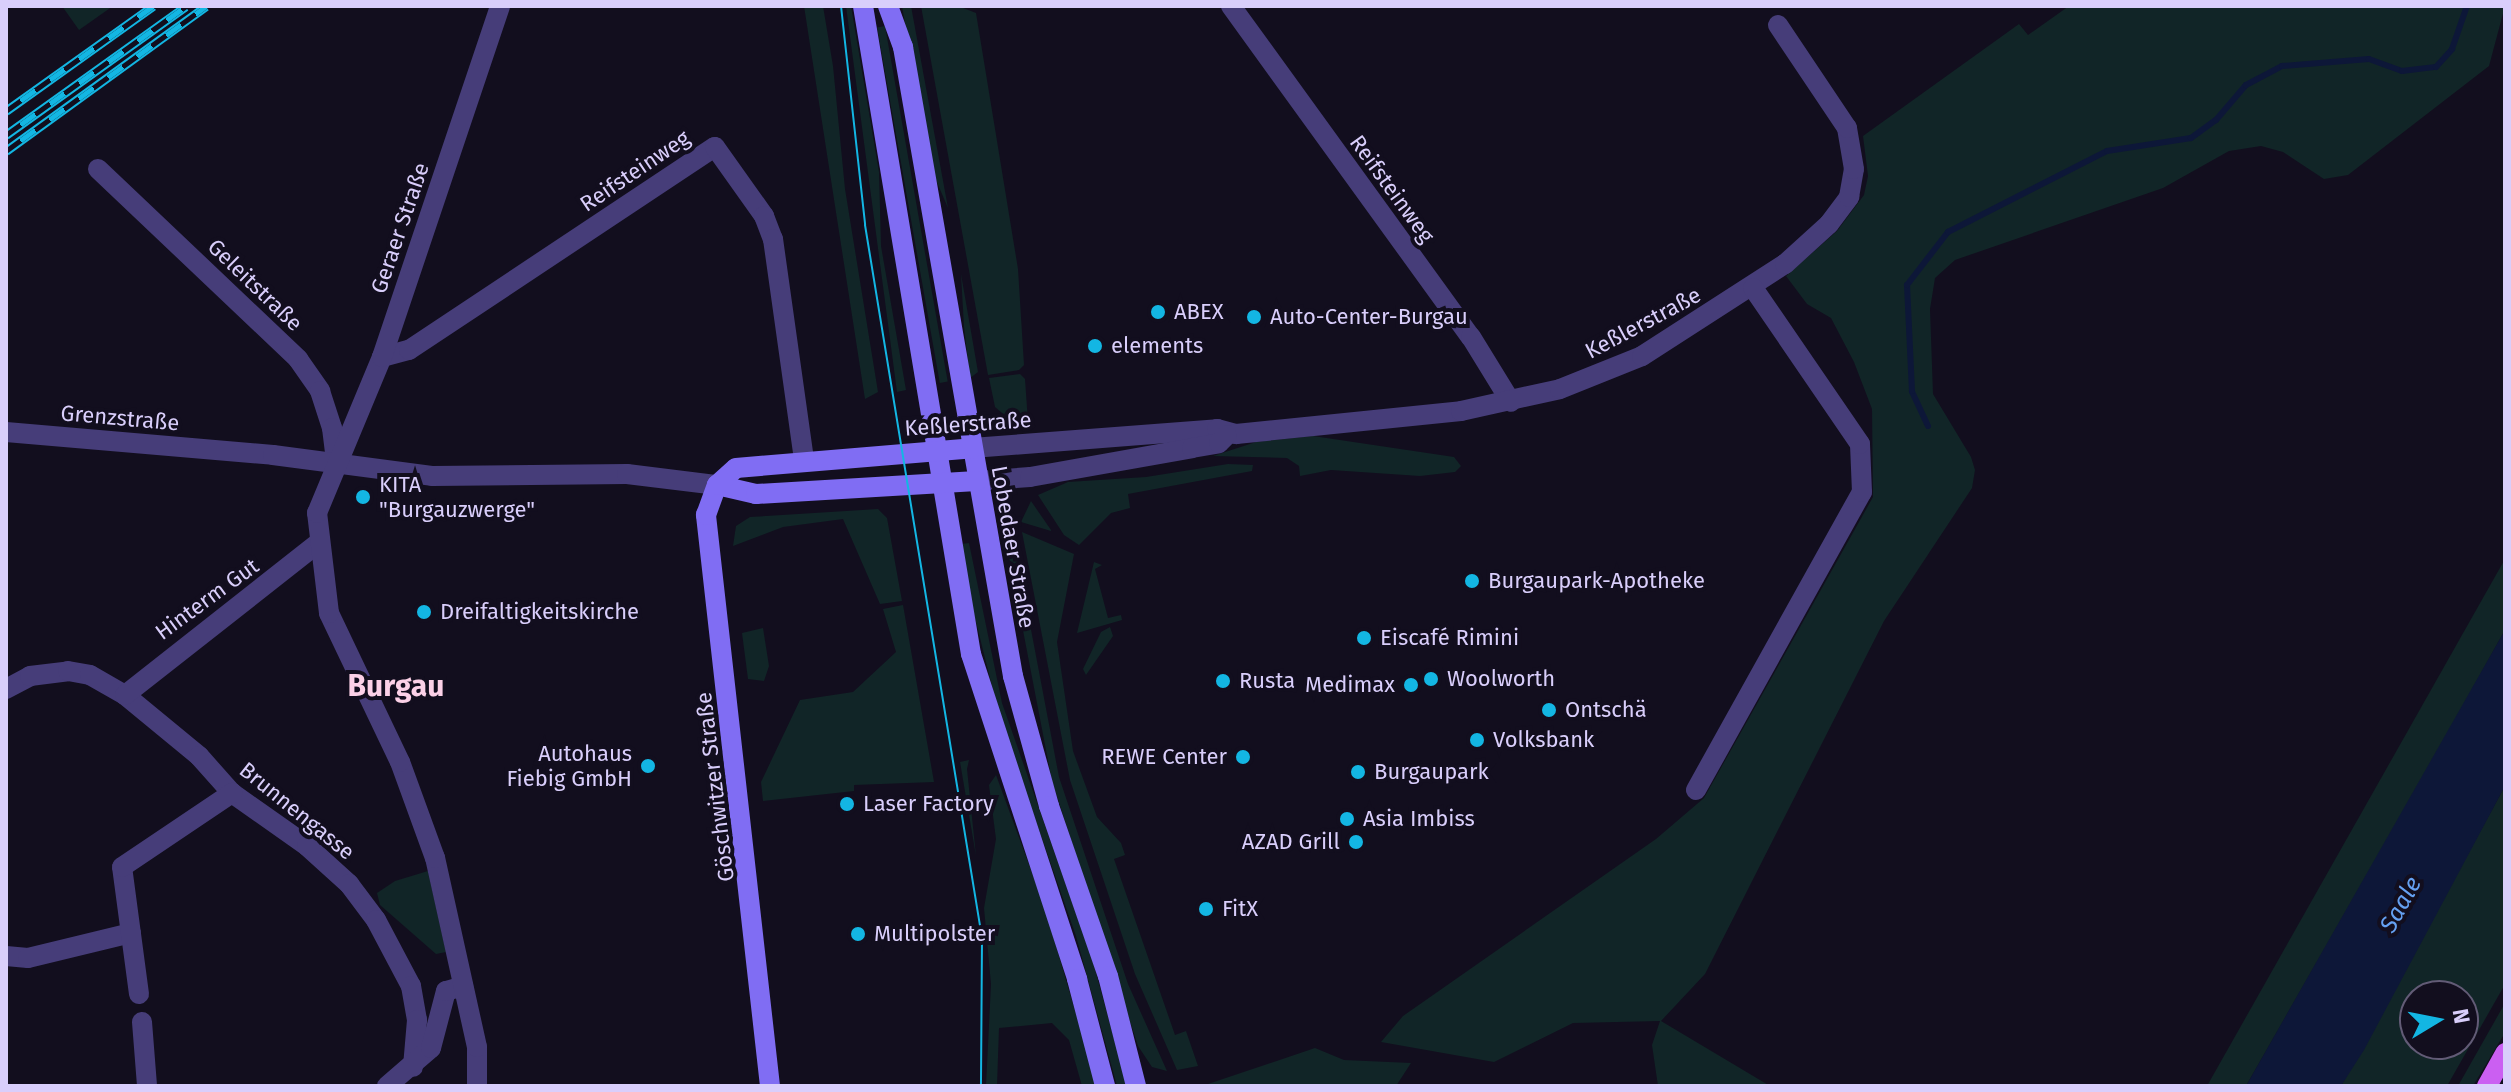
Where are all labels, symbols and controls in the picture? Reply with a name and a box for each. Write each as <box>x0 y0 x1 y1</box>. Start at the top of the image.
street label: Reifsteinweg <box>575 125 695 217</box>
street label: Reifsteinweg <box>1344 130 1440 248</box>
street label: Geraer Straße <box>365 159 435 297</box>
street label: Geleitstraße <box>202 233 308 337</box>
street label: Keßlerstraße <box>1581 282 1705 364</box>
place label: ABEX <box>1174 299 1224 325</box>
marker: ABEX <box>1149 303 1167 321</box>
place label: Auto-Center-Burgau <box>1270 304 1468 330</box>
marker: Auto-Center-Burgau <box>1245 308 1263 326</box>
place label: elements <box>1111 333 1203 359</box>
marker: elements <box>1086 337 1104 355</box>
street label: Grenzstraße <box>60 400 180 436</box>
street label: Keßlerstraße <box>904 406 1032 442</box>
street label: Lobedaer Straße <box>986 464 1040 630</box>
place label: KITA "Burgauzwerge" <box>379 471 535 522</box>
marker: KITA "Burgauzwerge" <box>354 488 372 506</box>
street label: Hinterm Gut <box>150 553 264 645</box>
place label: Burgaupark-Apotheke <box>1488 568 1705 594</box>
marker: Burgaupark-Apotheke <box>1463 572 1481 590</box>
place label: Dreifaltigkeitskirche <box>440 599 639 625</box>
marker: Dreifaltigkeitskirche <box>415 603 433 621</box>
place label: Eiscafé Rimini <box>1380 625 1519 651</box>
marker: Eiscafé Rimini <box>1355 629 1373 647</box>
place label: Woolworth <box>1447 666 1555 692</box>
district label: Burgau <box>348 668 444 704</box>
place label: Rusta <box>1239 668 1295 694</box>
marker: Woolworth <box>1422 670 1440 688</box>
marker: Rusta <box>1214 672 1232 690</box>
place label: Medimax <box>1305 672 1395 698</box>
marker: Medimax <box>1402 676 1420 694</box>
street label: Göschwitzer Straße <box>690 691 740 883</box>
place label: Ontschä <box>1565 697 1647 723</box>
marker: Ontschä <box>1540 701 1558 719</box>
place label: Volksbank <box>1493 727 1594 753</box>
marker: Volksbank <box>1468 731 1486 749</box>
place label: Autohaus Fiebig GmbH <box>506 740 632 792</box>
place label: REWE Center <box>1101 744 1227 770</box>
marker: REWE Center <box>1234 748 1252 766</box>
street label: Brunnengasse <box>234 757 360 865</box>
marker: Autohaus Fiebig GmbH <box>639 757 657 775</box>
place label: Burgaupark <box>1374 759 1489 785</box>
marker: Burgaupark <box>1349 763 1367 781</box>
place label: Laser Factory <box>863 791 994 817</box>
marker: Laser Factory <box>838 795 856 813</box>
place label: Asia Imbiss <box>1363 806 1475 832</box>
marker: Asia Imbiss <box>1338 810 1356 828</box>
place label: AZAD Grill <box>1242 829 1340 855</box>
marker: AZAD Grill <box>1347 833 1365 851</box>
water label: Saale <box>2374 872 2428 938</box>
place label: FitX <box>1222 896 1258 922</box>
marker: FitX <box>1197 900 1215 918</box>
place label: Multipolster <box>874 921 995 947</box>
marker: Multipolster <box>849 925 867 943</box>
north arrow <box>2399 980 2479 1060</box>
text: N <box>2447 1007 2476 1026</box>

